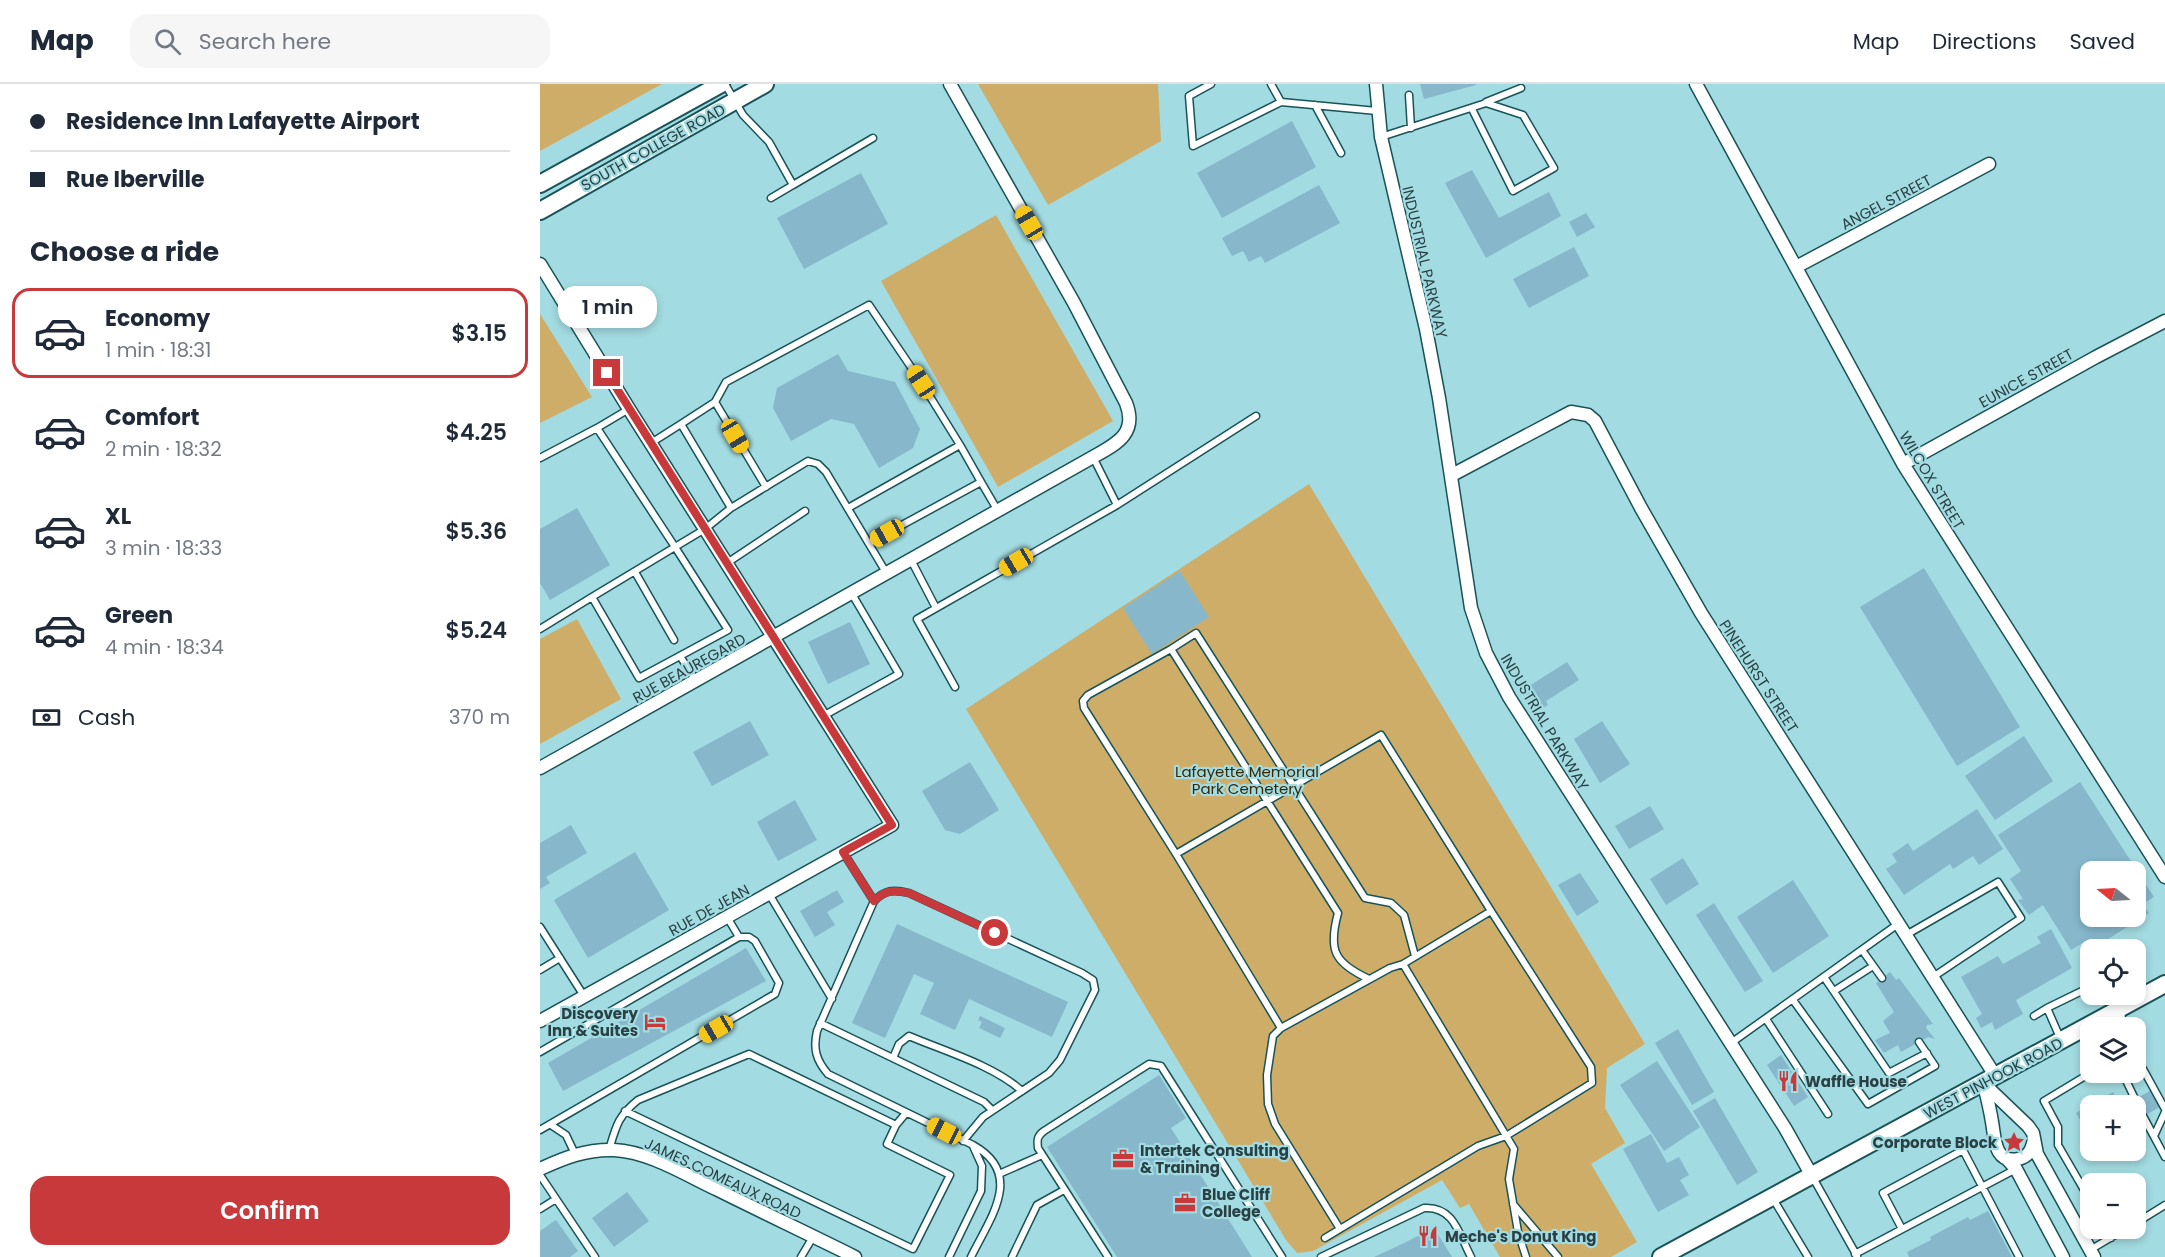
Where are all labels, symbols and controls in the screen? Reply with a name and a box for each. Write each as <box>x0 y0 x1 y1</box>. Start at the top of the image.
search box <box>130 14 550 68</box>
text: Map <box>30 21 94 60</box>
icon: search <box>151 25 184 58</box>
text: Search here <box>199 26 331 57</box>
text: Map <box>1853 27 1899 56</box>
text: Directions <box>1932 27 2036 56</box>
text: Saved <box>2069 27 2135 56</box>
street label: SOUTH COLLEGE ROAD <box>577 98 729 196</box>
text: Residence Inn Lafayette Airport <box>66 106 420 137</box>
text: Rue Iberville <box>66 164 205 195</box>
street label: ANGEL STREET <box>1837 169 1935 235</box>
street label: INDUSTRIAL PARKWAY <box>1397 184 1453 340</box>
car <box>1012 203 1046 243</box>
text: Choose a ride <box>30 233 219 270</box>
callout: 1 min <box>557 286 656 328</box>
text: 1 min <box>582 293 633 321</box>
text: Economy <box>105 303 210 334</box>
icon: car <box>33 306 87 360</box>
text: $3.15 <box>452 318 507 349</box>
text: 1 min · 18:31 <box>105 336 211 364</box>
street label: EUNICE STREET <box>1975 343 2077 413</box>
route end <box>593 359 620 386</box>
car <box>904 362 938 402</box>
text: Comfort <box>105 402 199 433</box>
icon: car <box>33 405 87 459</box>
car <box>718 416 752 456</box>
text: $4.25 <box>446 417 507 448</box>
street label: WILCOX STREET <box>1894 427 1970 533</box>
text: 2 min · 18:32 <box>105 435 222 463</box>
text: XL <box>105 501 131 532</box>
icon: car <box>33 504 87 558</box>
text: $5.36 <box>445 516 507 547</box>
car <box>867 516 907 550</box>
text: 3 min · 18:33 <box>105 534 222 562</box>
car <box>996 545 1036 579</box>
text: Green <box>105 600 173 631</box>
icon: car <box>33 603 87 657</box>
text: $5.24 <box>446 615 507 646</box>
street label: PINEHURST STREET <box>1715 615 1803 737</box>
street label: RUE BEAUREGARD <box>629 628 749 708</box>
text: 4 min · 18:34 <box>105 633 224 661</box>
street label: INDUSTRIAL PARKWAY <box>1496 650 1594 794</box>
icon: cash <box>30 701 63 734</box>
text: Cash <box>78 702 135 733</box>
text: 370 m <box>449 703 510 731</box>
park label: Lafayette Memorial Park Cemetery <box>1175 761 1319 799</box>
north arrow <box>2080 861 2146 927</box>
map controls <box>2080 861 2146 1239</box>
street label: RUE DE JEAN <box>665 879 753 941</box>
route start <box>981 919 1008 946</box>
button: locate <box>2080 939 2146 1005</box>
place label: Discovery Inn & Suites <box>548 1003 639 1041</box>
hotel icon: Discovery Inn & Suites <box>643 1010 667 1034</box>
car <box>696 1012 736 1046</box>
button: layers <box>2080 1017 2146 1083</box>
street label: WEST PINHOOK ROAD <box>1920 1032 2066 1124</box>
restaurant icon: Waffle House <box>1776 1069 1800 1093</box>
place label: Waffle House <box>1805 1071 1907 1092</box>
button: + <box>2080 1095 2146 1161</box>
car <box>924 1115 964 1147</box>
place icon: Corporate Block <box>2002 1130 2026 1154</box>
street label: JAMES COMEAUX ROAD <box>641 1132 805 1224</box>
place label: Corporate Block <box>1873 1132 1998 1153</box>
place label: Intertek Consulting & Training <box>1140 1140 1289 1178</box>
office icon: Intertek Consulting & Training <box>1111 1147 1135 1171</box>
button: − <box>2080 1173 2146 1239</box>
button: Confirm <box>30 1176 510 1245</box>
place label: Blue Cliff College <box>1202 1184 1271 1222</box>
office icon: Blue Cliff College <box>1173 1191 1197 1215</box>
restaurant icon: Meche's Donut King <box>1416 1224 1440 1248</box>
place label: Meche's Donut King <box>1445 1226 1596 1247</box>

